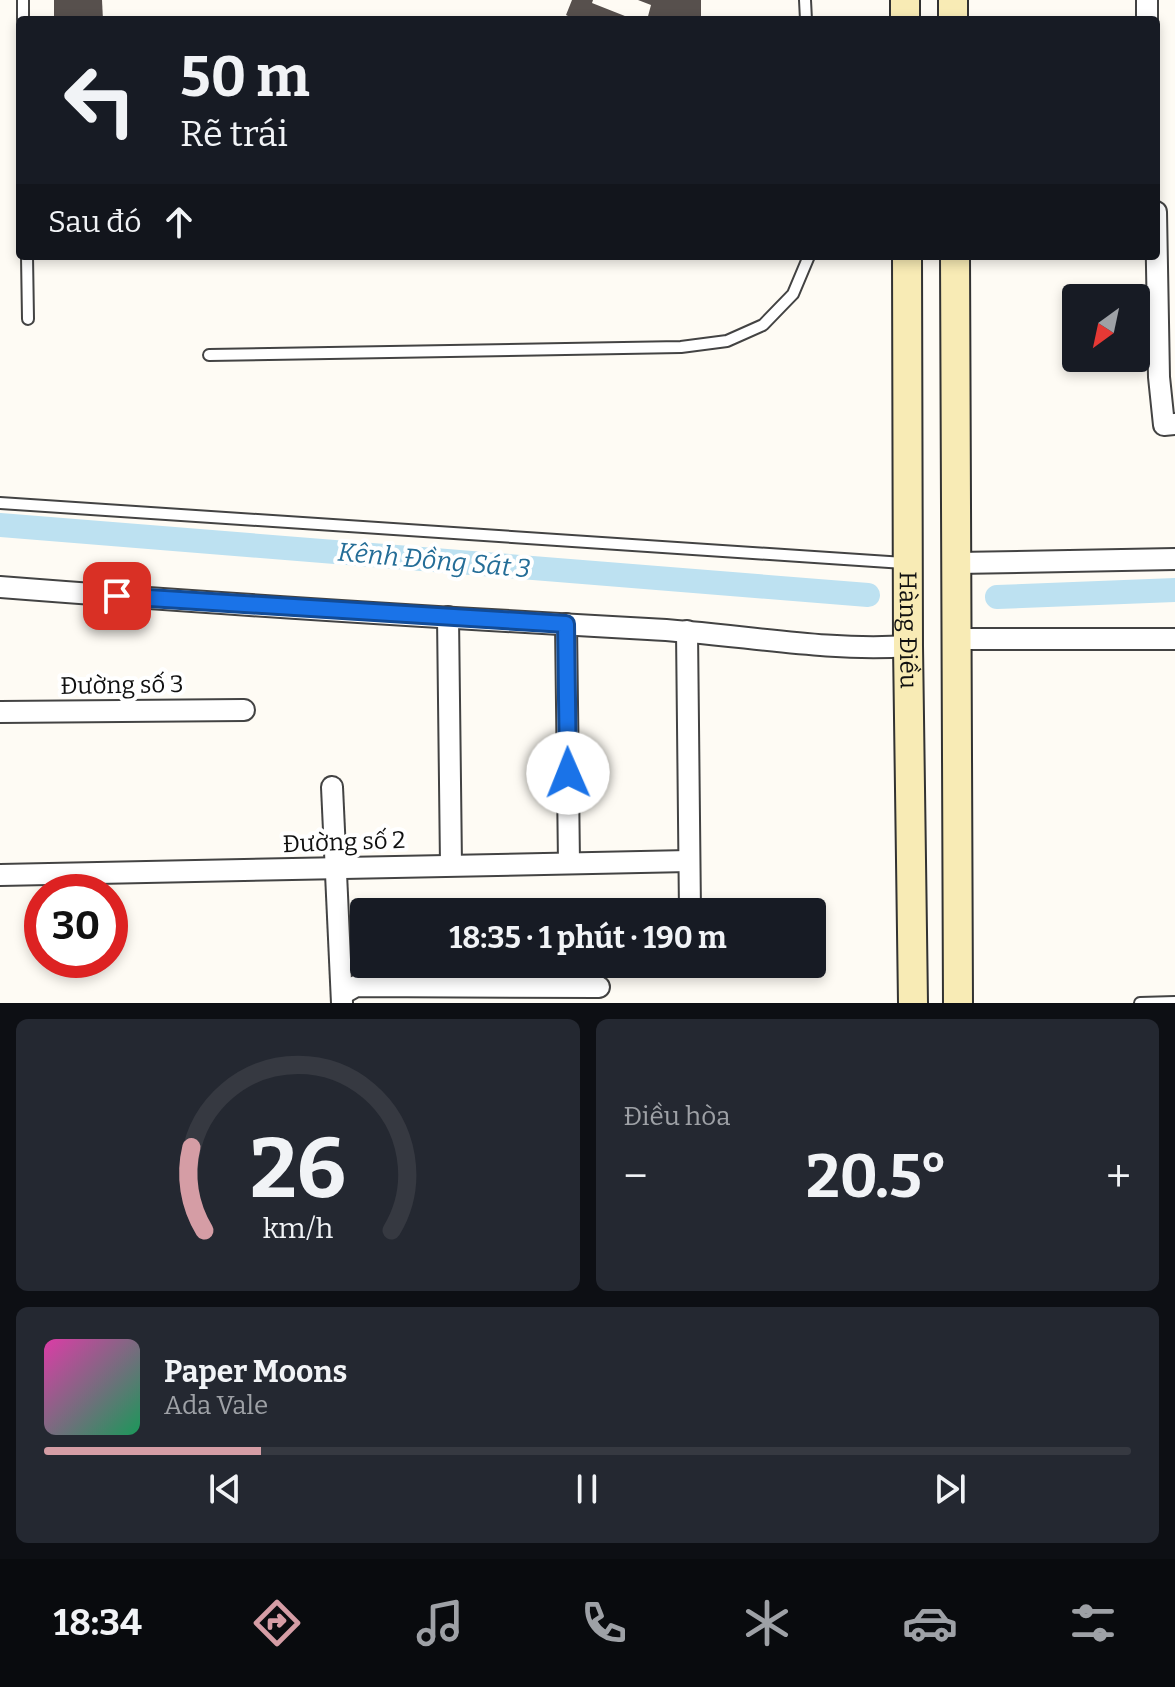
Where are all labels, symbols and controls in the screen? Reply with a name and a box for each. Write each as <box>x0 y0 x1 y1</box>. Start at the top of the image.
text: 50 m <box>180 44 310 111</box>
icon: left <box>48 48 152 152</box>
text: Rẽ trái <box>180 112 288 156</box>
icon: ahead <box>157 200 201 244</box>
text: Sau đó <box>48 204 141 240</box>
north arrow <box>1062 284 1150 372</box>
map controls <box>1062 284 1150 372</box>
water label: Kênh Đồng Sát 3 <box>336 537 532 584</box>
pin <box>83 562 151 630</box>
street label: Hàng Điều <box>894 571 923 689</box>
icon: arrive <box>95 574 139 618</box>
street label: Đường số 3 <box>60 670 184 700</box>
position arrow <box>526 731 610 815</box>
street label: Đường số 2 <box>282 826 406 858</box>
speed limit sign: 30 <box>24 874 128 978</box>
text: 18:35 · 1 phút · 190 m <box>449 920 727 956</box>
text: Điều hòa <box>624 1101 730 1132</box>
text: 26 <box>250 1119 346 1219</box>
text: 20.5° <box>806 1141 948 1213</box>
text: − <box>624 1150 648 1203</box>
text: + <box>1106 1150 1131 1203</box>
text: km/h <box>262 1211 333 1246</box>
text: Paper Moons <box>164 1354 347 1390</box>
text: Ada Vale <box>164 1390 268 1421</box>
icon: previous <box>203 1467 247 1511</box>
icon: pause <box>565 1467 609 1511</box>
icon: next <box>928 1467 972 1511</box>
icon: directions <box>249 1595 305 1651</box>
icon: music <box>412 1595 468 1651</box>
icon: phone <box>576 1595 632 1651</box>
icon: climate <box>739 1595 795 1651</box>
icon: car <box>902 1595 958 1651</box>
icon: filters <box>1065 1595 1121 1651</box>
text: 18:34 <box>54 1601 142 1645</box>

